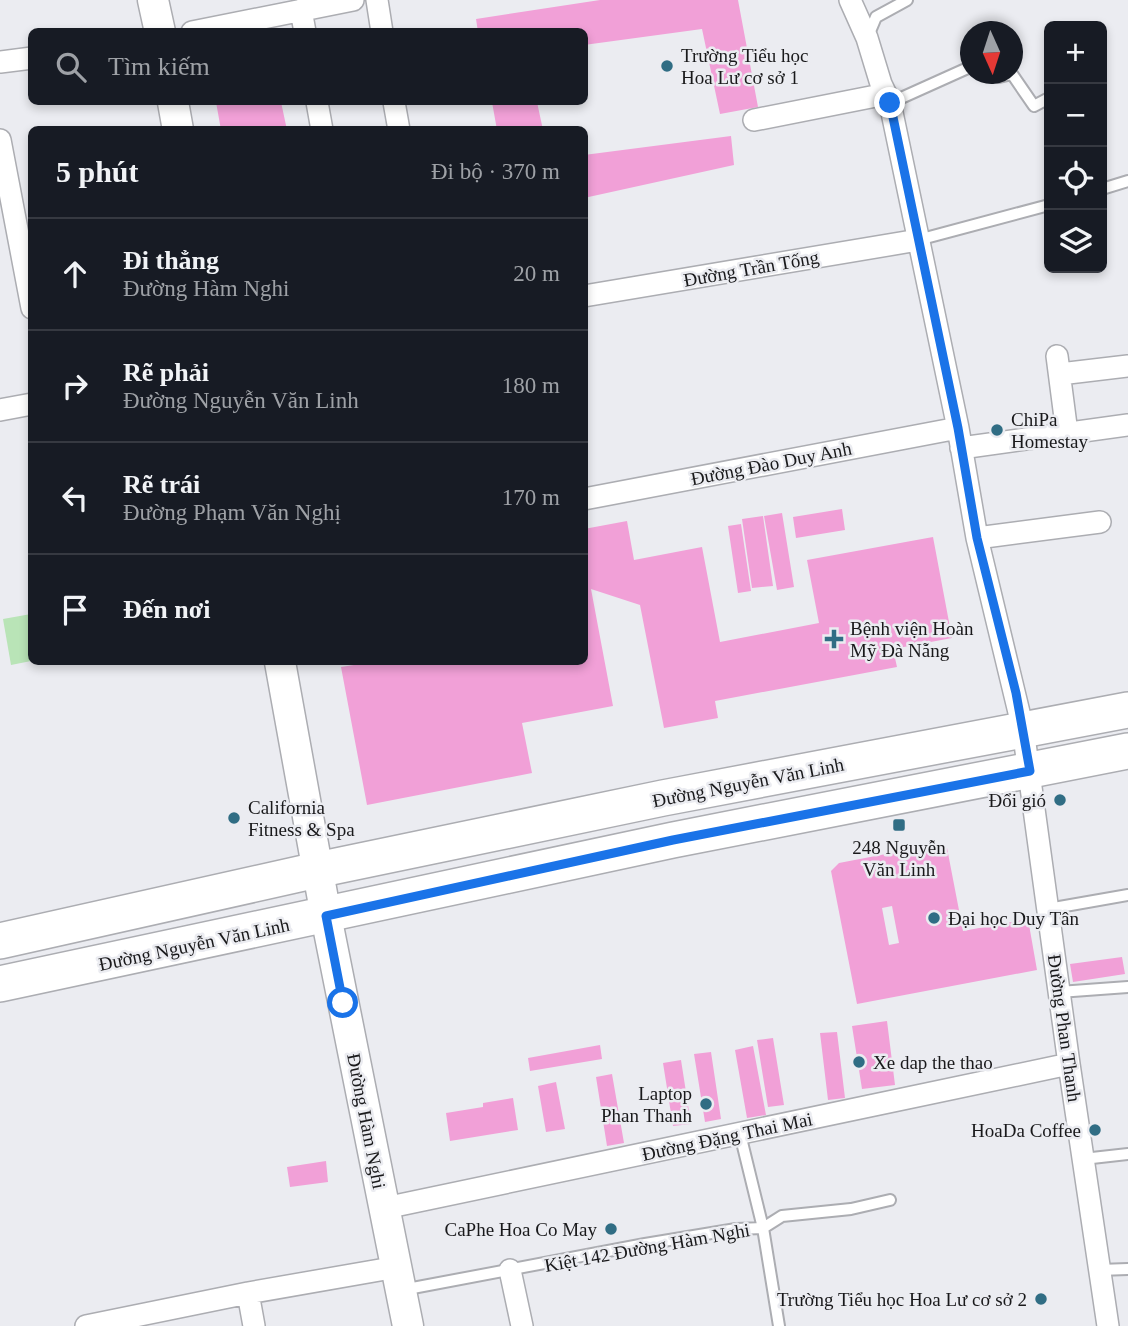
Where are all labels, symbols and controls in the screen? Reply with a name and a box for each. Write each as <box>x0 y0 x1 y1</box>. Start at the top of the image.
north arrow <box>960 21 1023 84</box>
map controls <box>1044 21 1107 273</box>
button: + <box>1044 21 1107 84</box>
search box <box>28 28 588 105</box>
place label: Trường Tiểu học Hoa Lư cơ sở 1 <box>681 45 808 88</box>
icon: search <box>52 48 90 86</box>
text: Tìm kiếm <box>108 52 210 81</box>
marker: Trường Tiểu học Hoa Lư cơ sở 1 <box>659 58 675 74</box>
button: − <box>1044 84 1107 147</box>
route end <box>874 87 905 118</box>
button: locate <box>1044 147 1107 210</box>
text: 5 phút <box>56 155 139 188</box>
text: Đi bộ · 370 m <box>431 159 560 184</box>
button: layers <box>1044 210 1107 273</box>
text: Đi thẳng <box>123 246 219 275</box>
street label: Đường Trần Tống <box>682 246 821 291</box>
icon: ahead <box>56 255 94 293</box>
text: 20 m <box>513 261 560 286</box>
text: Đường Hàm Nghi <box>123 276 289 301</box>
text: Rẽ phải <box>123 358 209 387</box>
icon: right <box>56 367 94 405</box>
text: 180 m <box>502 373 560 398</box>
text: Đường Nguyễn Văn Linh <box>123 388 359 413</box>
place label: ChiPa Homestay <box>1011 409 1089 452</box>
marker: ChiPa Homestay <box>989 422 1005 438</box>
street label: Đường Đào Duy Anh <box>689 438 854 489</box>
text: Rẽ trái <box>123 470 200 499</box>
icon: left <box>56 479 94 517</box>
text: 170 m <box>502 485 560 510</box>
text: Đường Phạm Văn Nghị <box>123 500 341 525</box>
icon: arrive <box>56 591 94 629</box>
text: Đến nơi <box>123 595 210 624</box>
place label: Bệnh viện Hoàn Mỹ Đà Nẵng <box>850 618 974 661</box>
marker: Bệnh viện Hoàn Mỹ Đà Nẵng <box>824 629 844 649</box>
street label: Đường Nguyễn Văn Linh <box>651 754 846 811</box>
place label: Đổi gió <box>988 790 1046 811</box>
marker: Đổi gió <box>1052 792 1068 808</box>
place label: California Fitness & Spa <box>248 797 355 840</box>
marker: California Fitness & Spa <box>226 810 242 826</box>
marker: 248 Nguyễn Văn Linh <box>891 817 907 833</box>
place label: 248 Nguyễn Văn Linh <box>852 837 946 880</box>
place label: Đại học Duy Tân <box>948 908 1080 929</box>
marker: Đại học Duy Tân <box>926 910 942 926</box>
street label: Đường Nguyễn Văn Linh <box>97 914 292 975</box>
street label: Đường Phan Thanh <box>1044 953 1085 1104</box>
route start <box>327 987 358 1018</box>
street label: Đường Hàm Nghi <box>343 1052 390 1191</box>
place label: Xe dap the thao <box>873 1052 993 1073</box>
marker: Xe dap the thao <box>851 1054 867 1070</box>
place label: Laptop Phan Thanh <box>601 1083 692 1126</box>
marker: Laptop Phan Thanh <box>698 1096 714 1112</box>
street label: Đường Đặng Thai Mai <box>640 1108 814 1165</box>
place label: HoaDa Coffee <box>971 1120 1081 1141</box>
marker: HoaDa Coffee <box>1087 1122 1103 1138</box>
place label: CaPhe Hoa Co May <box>444 1219 597 1240</box>
street label: Kiệt 142 Đường Hàm Nghi <box>543 1219 751 1276</box>
marker: CaPhe Hoa Co May <box>603 1221 619 1237</box>
place label: Trường Tiểu học Hoa Lư cơ sở 2 <box>777 1289 1027 1310</box>
marker: Trường Tiểu học Hoa Lư cơ sở 2 <box>1033 1291 1049 1307</box>

